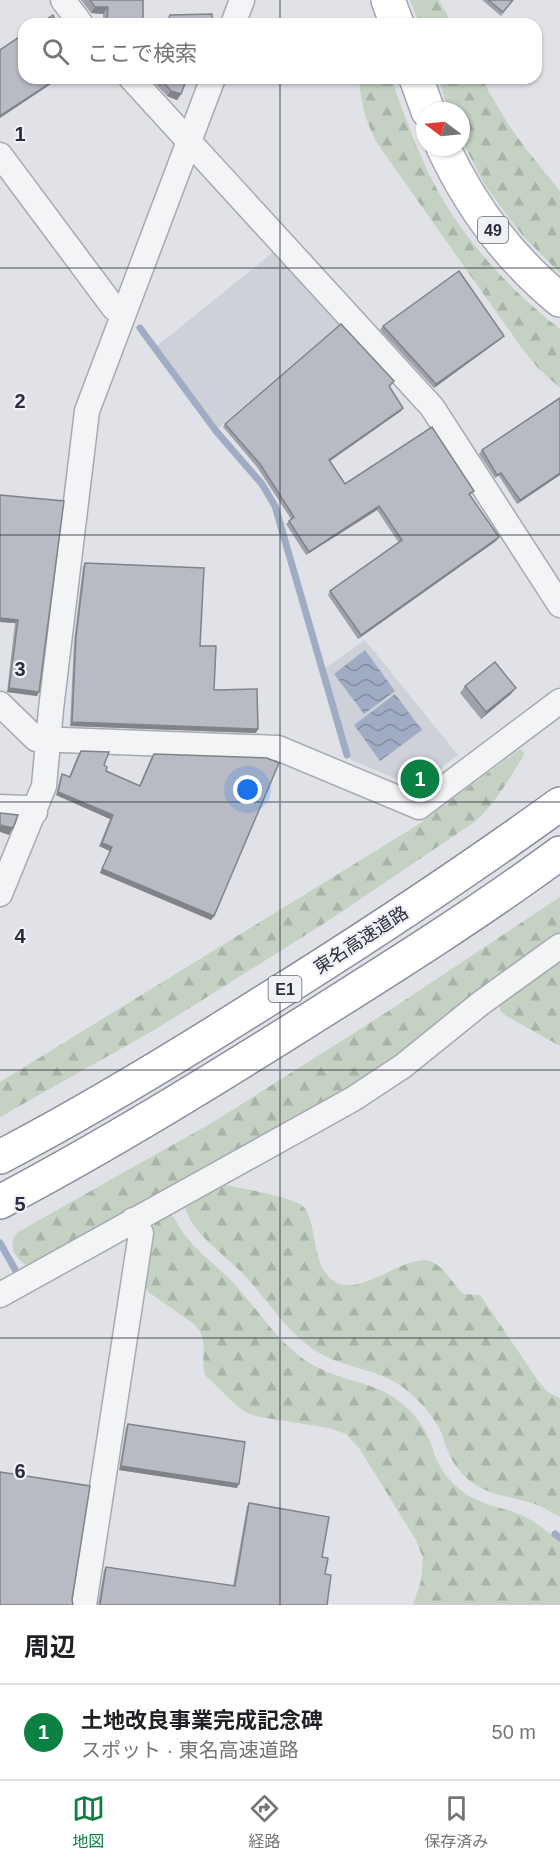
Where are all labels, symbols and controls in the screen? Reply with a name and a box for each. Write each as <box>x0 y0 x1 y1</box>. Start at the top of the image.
search box <box>18 18 542 84</box>
icon: search <box>39 35 72 68</box>
text: ここで検索 <box>87 41 197 66</box>
north arrow <box>416 102 470 156</box>
text: 1 <box>14 123 26 145</box>
road number: 49 <box>478 217 508 243</box>
text: 2 <box>14 390 26 412</box>
text: 3 <box>14 658 26 680</box>
pin: 1 <box>400 756 440 802</box>
your location <box>233 775 262 804</box>
street label: 東名高速道路 <box>310 902 412 978</box>
text: 4 <box>14 925 26 947</box>
road number: E1 <box>268 976 302 1002</box>
text: 5 <box>14 1193 26 1215</box>
text: 6 <box>14 1460 26 1482</box>
text: 周辺 <box>24 1632 76 1662</box>
text: 土地改良事業完成記念碑 <box>81 1708 323 1733</box>
text: 1 <box>38 1721 49 1743</box>
text: 50 m <box>492 1721 536 1743</box>
text: スポット · 東名高速道路 <box>81 1739 299 1761</box>
tab: 地図 <box>72 1792 105 1852</box>
tab: 経路 <box>248 1792 281 1852</box>
tab: 保存済み <box>424 1792 488 1852</box>

